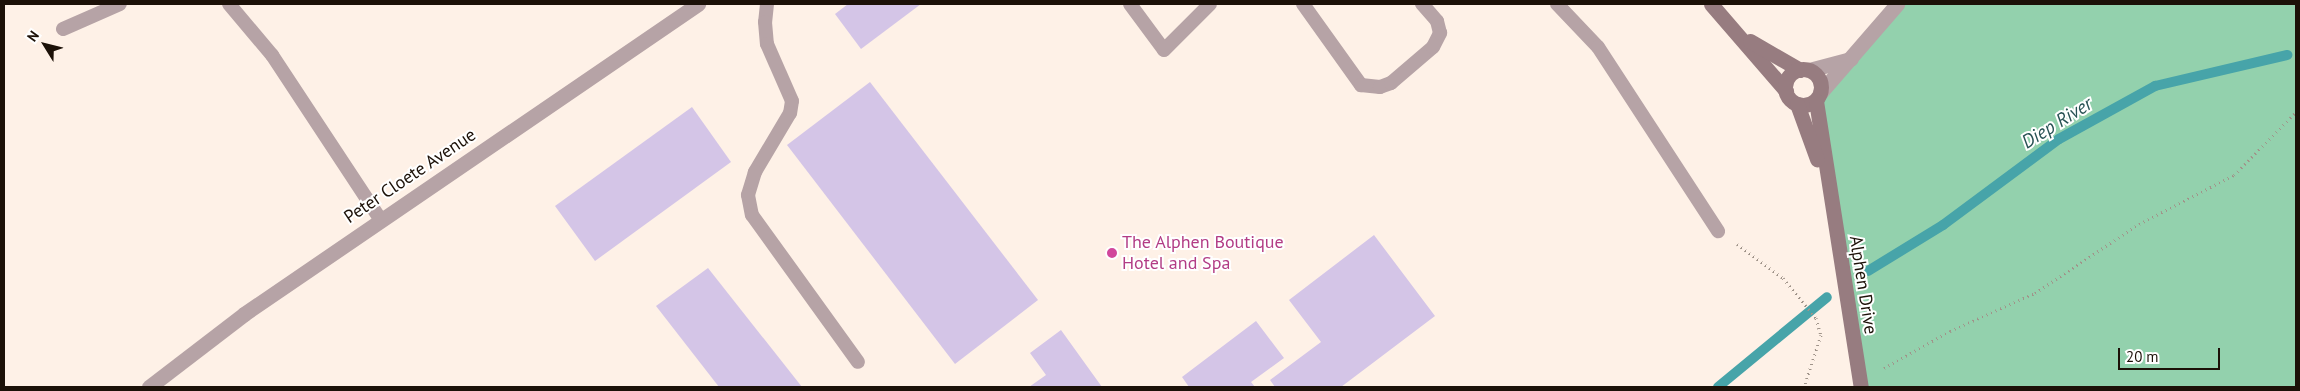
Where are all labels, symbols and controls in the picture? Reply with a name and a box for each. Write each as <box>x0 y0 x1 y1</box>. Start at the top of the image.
north arrow <box>20 20 70 70</box>
text: N <box>23 27 43 45</box>
water label: Diep River <box>2018 92 2096 154</box>
street label: Peter Cloete Avenue <box>340 124 480 228</box>
place label: The Alphen Boutique Hotel and Spa <box>1122 232 1284 274</box>
street label: Alphen Drive <box>1845 234 1881 336</box>
marker: The Alphen Boutique Hotel and Spa <box>1106 247 1118 259</box>
scale bar <box>2120 338 2222 370</box>
text: 20 m <box>2126 347 2159 366</box>

